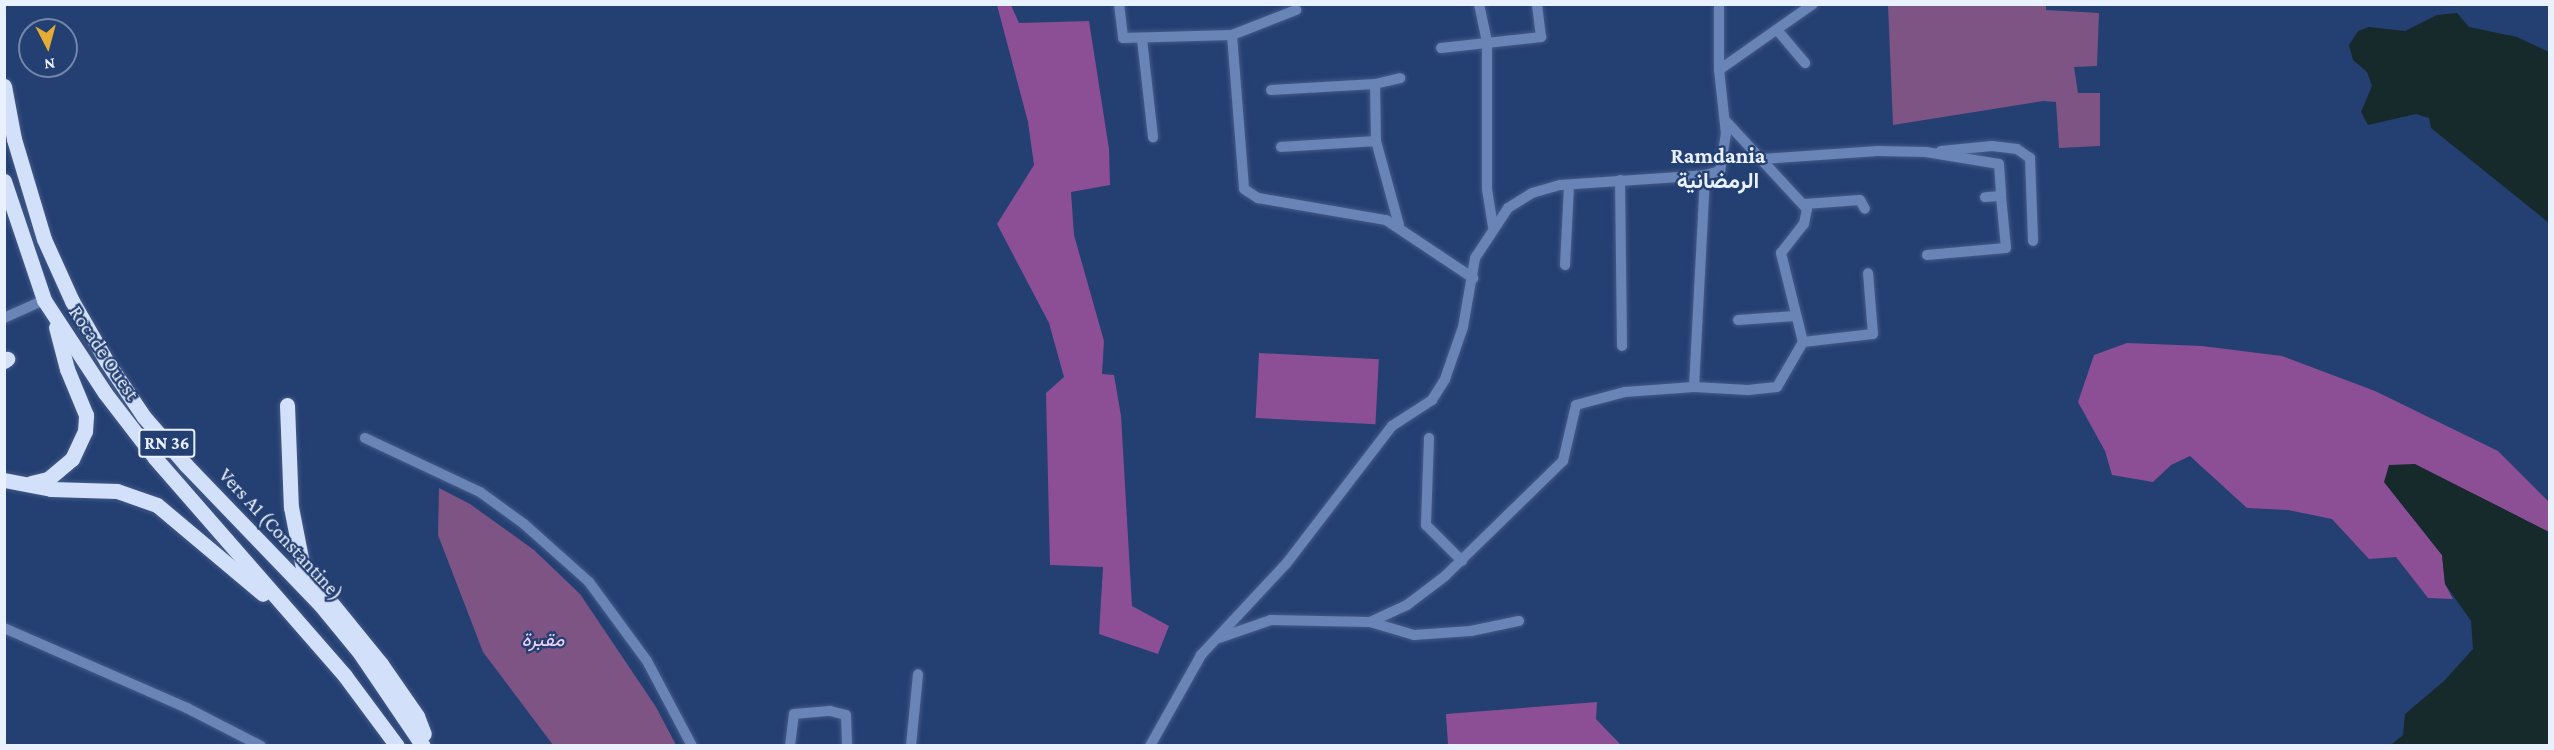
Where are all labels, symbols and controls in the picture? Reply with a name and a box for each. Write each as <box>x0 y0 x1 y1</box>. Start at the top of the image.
north arrow <box>18 18 78 78</box>
text: N <box>43 55 56 73</box>
district label: Ramdania الرمضانية <box>1671 142 1765 194</box>
street label: Rocade Ouest <box>64 301 144 405</box>
road number: RN 36 <box>137 428 197 458</box>
street label: Vers A1 (Constantine) <box>214 463 348 605</box>
park label: مقبرة <box>521 627 565 651</box>

